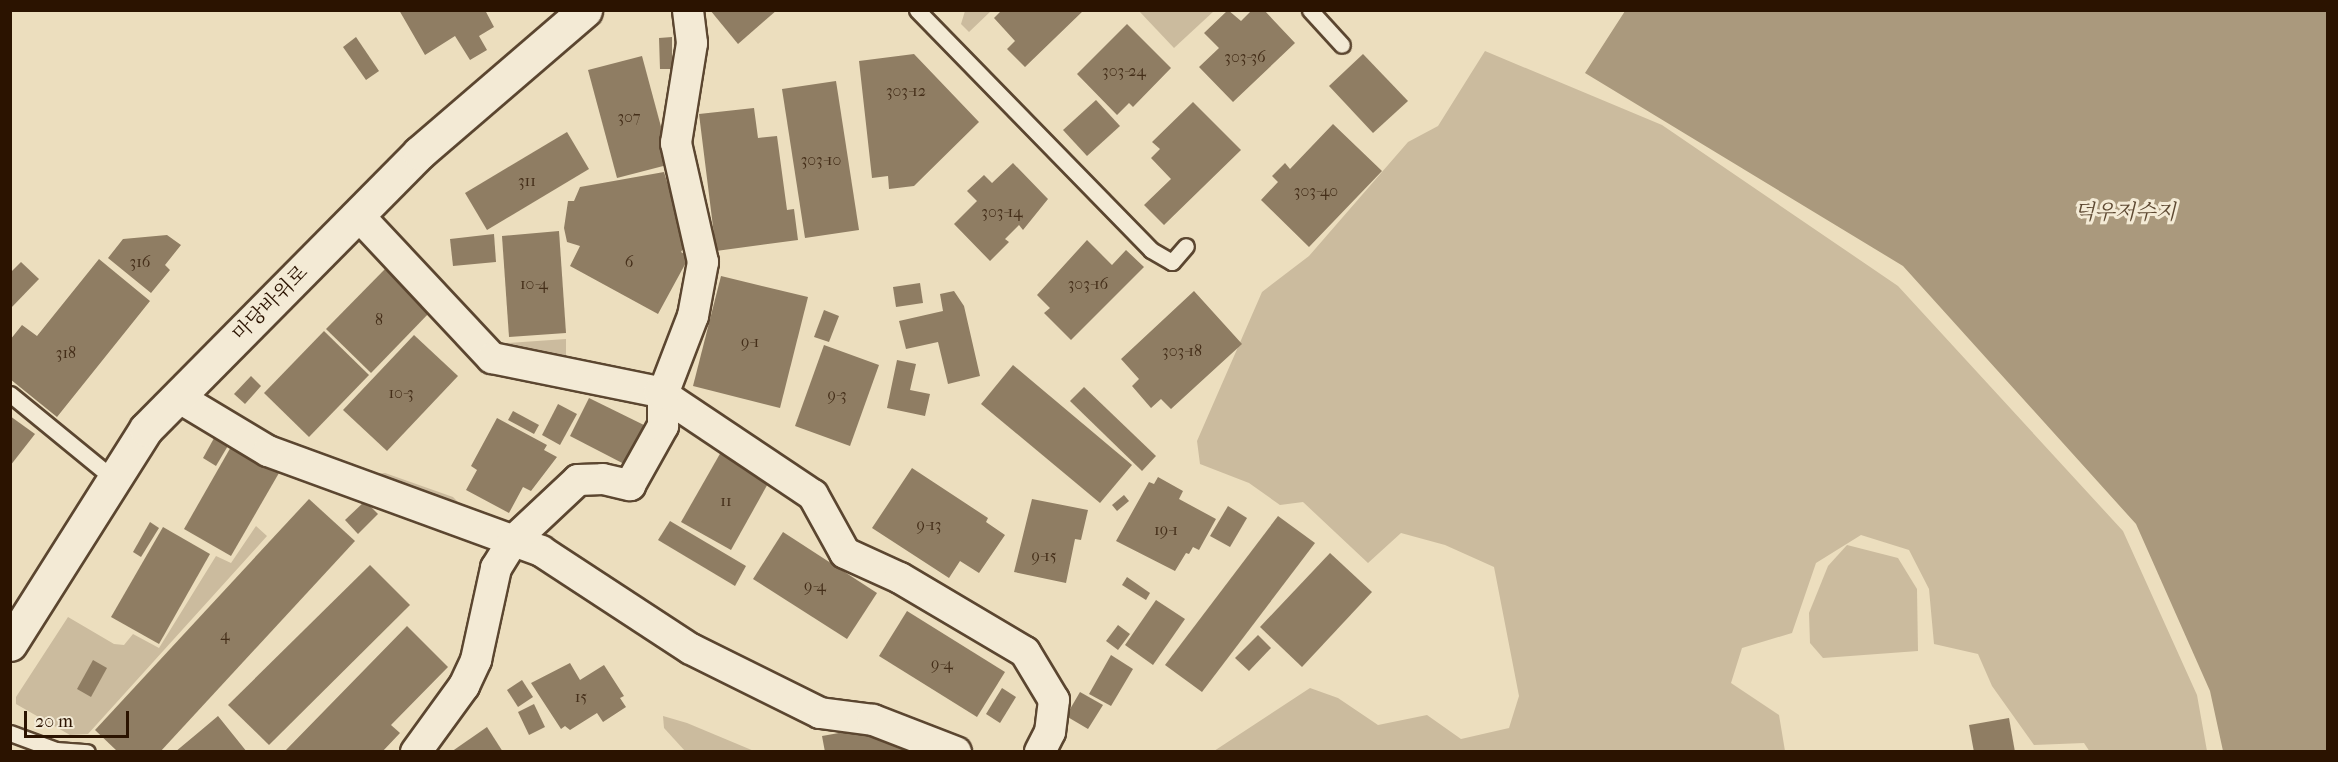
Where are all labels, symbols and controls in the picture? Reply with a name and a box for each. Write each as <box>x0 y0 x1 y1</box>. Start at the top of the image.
house number: 303-36 <box>1224 47 1266 67</box>
house number: 303-24 <box>1102 61 1146 81</box>
house number: 303-12 <box>886 81 926 101</box>
house number: 307 <box>617 107 641 127</box>
house number: 303-10 <box>801 150 841 170</box>
house number: 311 <box>518 171 536 191</box>
house number: 303-40 <box>1294 181 1338 201</box>
water label: 덕우저수지 <box>2074 199 2176 225</box>
house number: 303-14 <box>981 202 1023 222</box>
house number: 316 <box>130 252 150 272</box>
house number: 6 <box>625 252 633 272</box>
street label: 마당바위로 <box>227 260 313 346</box>
house number: 10-4 <box>520 274 548 294</box>
house number: 303-16 <box>1068 274 1108 294</box>
house number: 8 <box>375 310 383 330</box>
house number: 9-1 <box>741 332 759 352</box>
house number: 303-18 <box>1162 341 1202 361</box>
house number: 318 <box>56 343 76 363</box>
house number: 10-3 <box>388 383 414 403</box>
house number: 9-3 <box>827 385 847 405</box>
house number: 11 <box>720 491 732 511</box>
house number: 9-13 <box>917 515 941 535</box>
house number: 19-1 <box>1154 520 1178 540</box>
house number: 9-15 <box>1031 546 1057 566</box>
house number: 9-4 <box>804 576 826 596</box>
house number: 4 <box>220 625 230 645</box>
house number: 9-4 <box>931 654 953 674</box>
house number: 15 <box>575 687 587 707</box>
scale bar <box>27 699 132 737</box>
text: 20 m <box>35 711 73 732</box>

